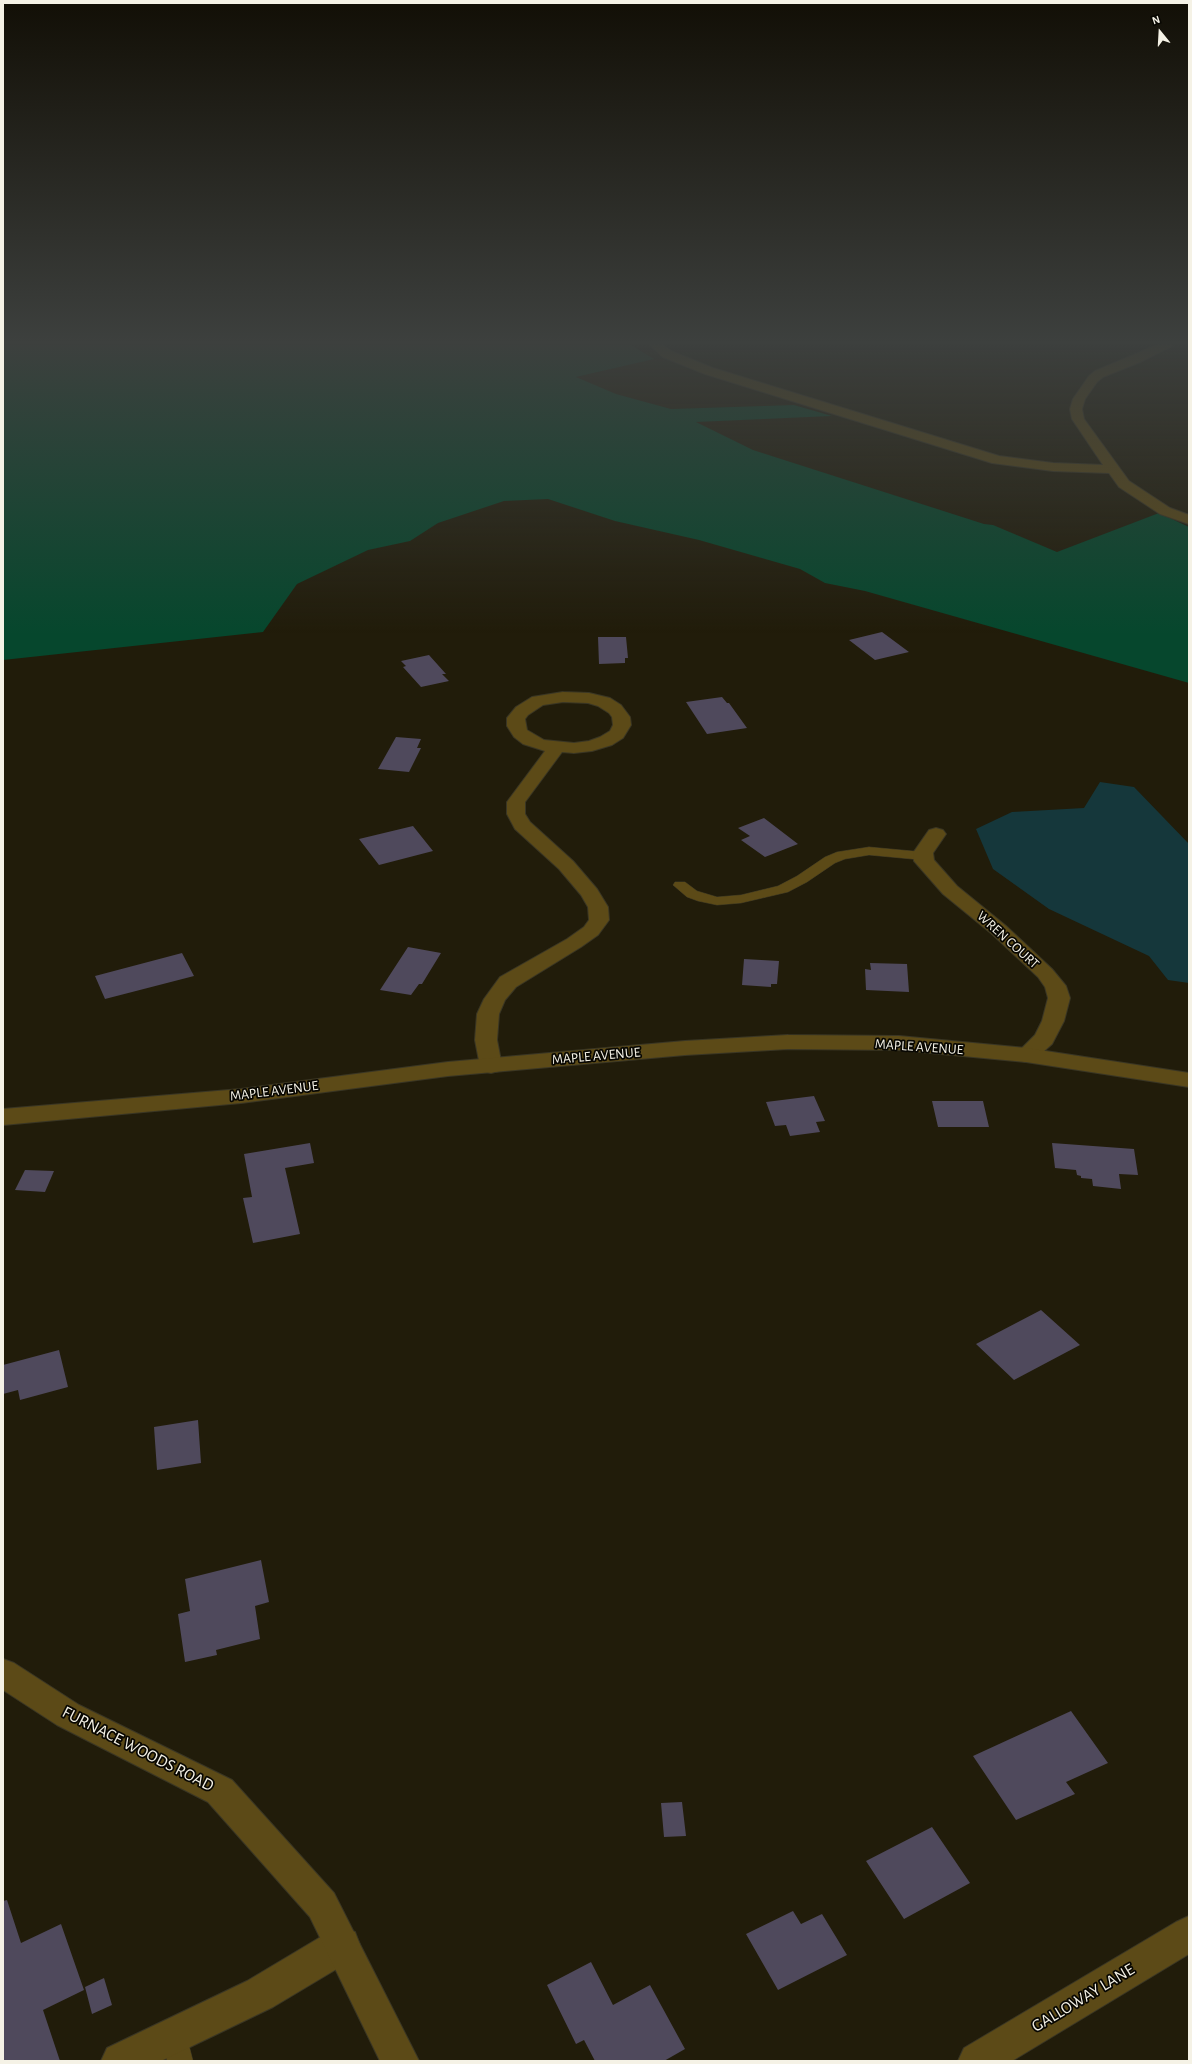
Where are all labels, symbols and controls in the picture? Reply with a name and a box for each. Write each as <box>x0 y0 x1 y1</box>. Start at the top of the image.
north arrow <box>1140 12 1180 52</box>
text: N <box>1151 14 1161 27</box>
street label: WREN COURT <box>973 908 1043 972</box>
street label: MAPLE AVENUE <box>874 1036 964 1058</box>
street label: MAPLE AVENUE <box>551 1044 641 1068</box>
street label: MAPLE AVENUE <box>229 1077 319 1105</box>
street label: FURNACE WOODS ROAD <box>59 1702 217 1796</box>
street label: GALLOWAY LANE <box>1028 1959 1138 2037</box>

